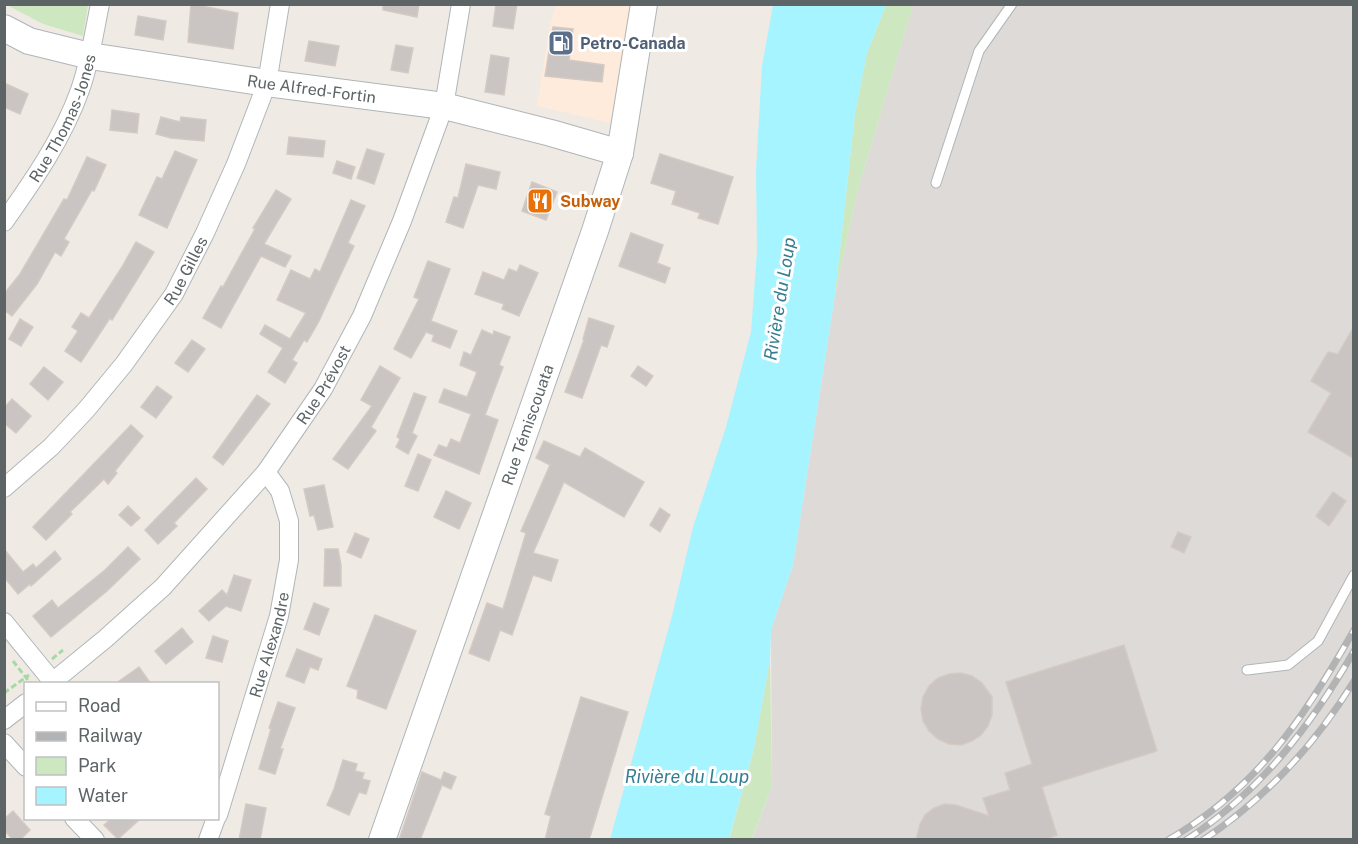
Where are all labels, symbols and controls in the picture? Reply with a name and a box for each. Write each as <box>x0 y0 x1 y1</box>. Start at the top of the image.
fuel station icon: Petro-Canada <box>546 28 576 58</box>
place label: Petro-Canada <box>580 34 686 53</box>
street label: Rue Thomas-Jones <box>25 53 100 186</box>
street label: Rue Alfred-Fortin <box>246 71 377 107</box>
restaurant icon: Subway <box>525 186 555 216</box>
place label: Subway <box>560 192 620 211</box>
street label: Rue Gilles <box>160 233 212 309</box>
water label: Rivière du Loup <box>759 236 800 362</box>
street label: Rue Prévost <box>293 342 355 428</box>
street label: Rue Témiscouata <box>498 362 558 488</box>
street label: Rue Alexandre <box>246 590 293 700</box>
legend <box>24 682 219 820</box>
text: Road <box>78 695 121 716</box>
text: Railway <box>78 725 143 746</box>
text: Park <box>78 755 116 776</box>
water label: Rivière du Loup <box>625 766 749 787</box>
text: Water <box>78 785 128 806</box>

